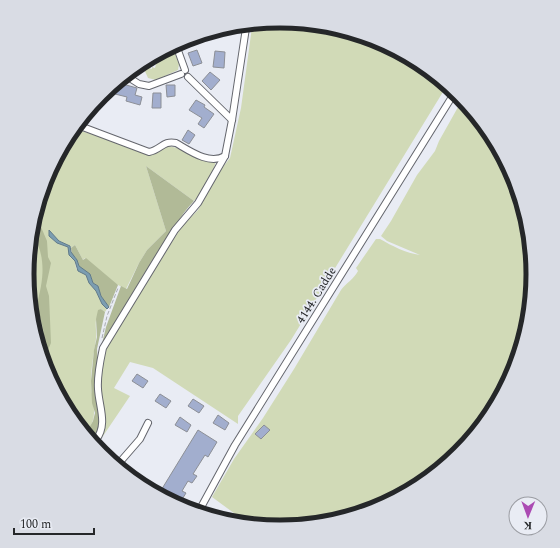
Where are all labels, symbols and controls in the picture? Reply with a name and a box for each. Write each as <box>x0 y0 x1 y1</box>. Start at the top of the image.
street label: 4144. Cadde <box>291 263 341 327</box>
north arrow <box>508 496 548 536</box>
scale bar <box>14 510 94 536</box>
text: 100 m <box>20 515 51 534</box>
text: K <box>523 517 532 534</box>

